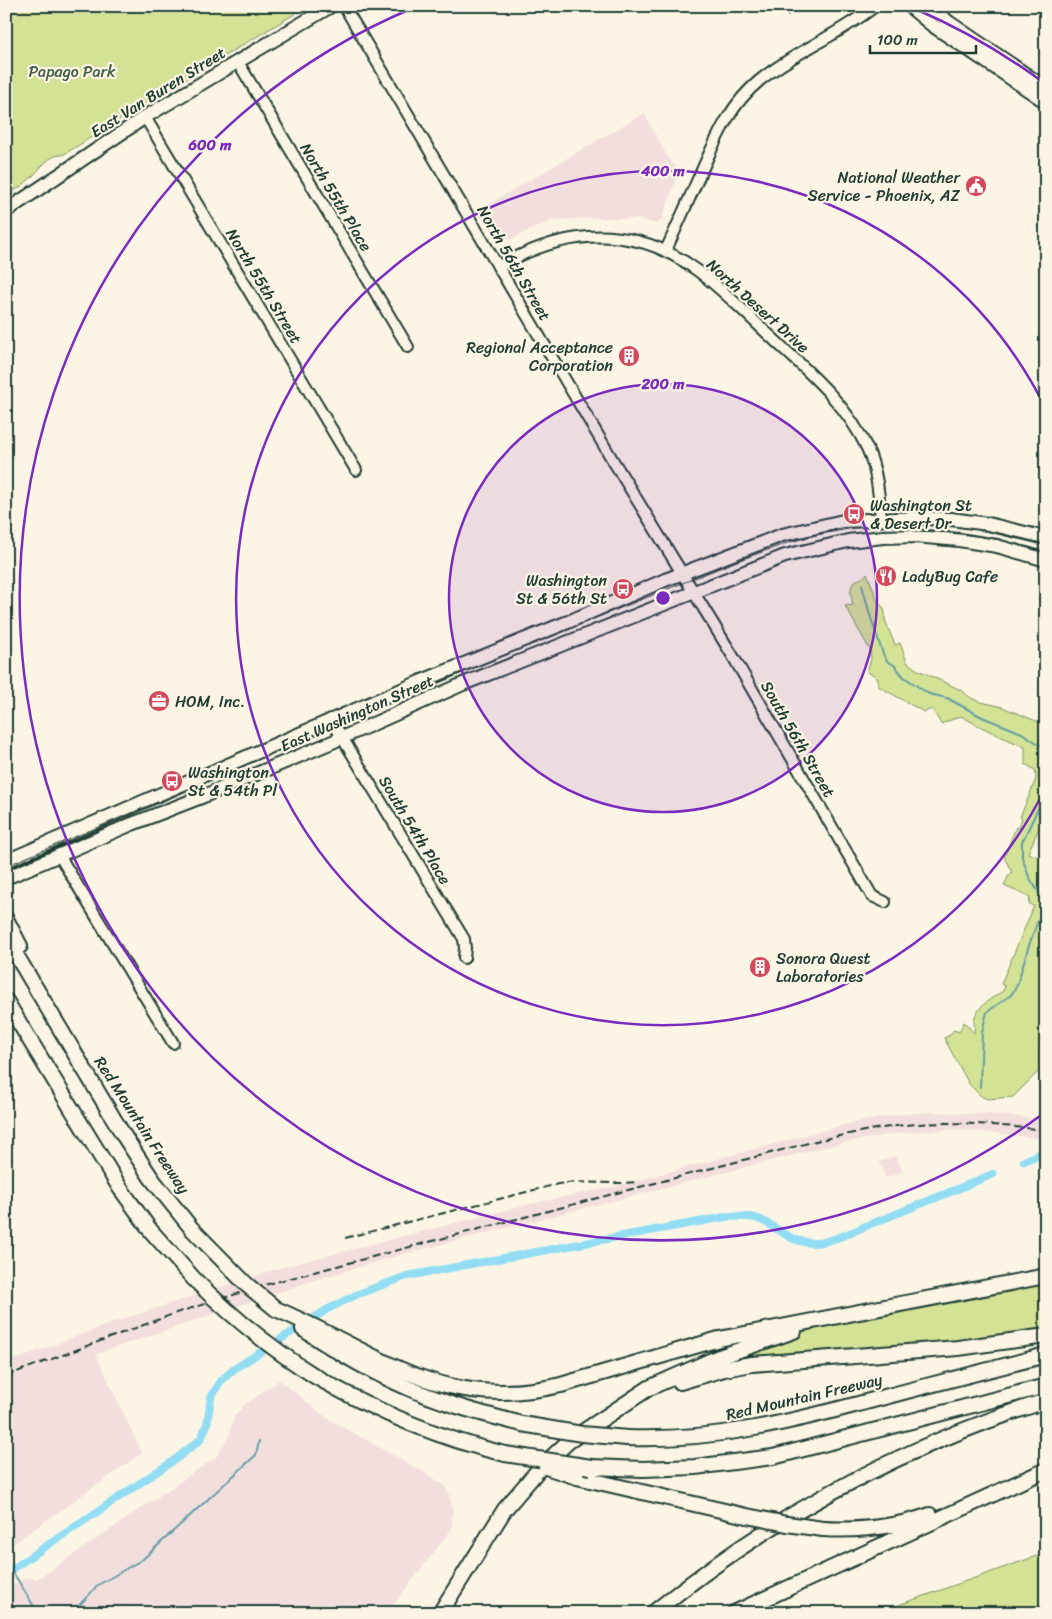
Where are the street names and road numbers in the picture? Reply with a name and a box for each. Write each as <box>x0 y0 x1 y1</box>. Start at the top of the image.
street label: East Van Buren Street <box>84 38 232 146</box>
street label: North 55th Place <box>292 137 380 257</box>
street label: North 56th Street <box>469 199 559 327</box>
street label: North 55th Street <box>218 222 310 350</box>
street label: North Desert Drive <box>699 251 817 361</box>
street label: East Washington Street <box>275 666 439 760</box>
street label: South 56th Street <box>753 675 843 803</box>
street label: South 54th Place <box>371 770 459 890</box>
street label: Red Mountain Freeway <box>86 1050 198 1200</box>
street label: Red Mountain Freeway <box>723 1365 886 1429</box>

